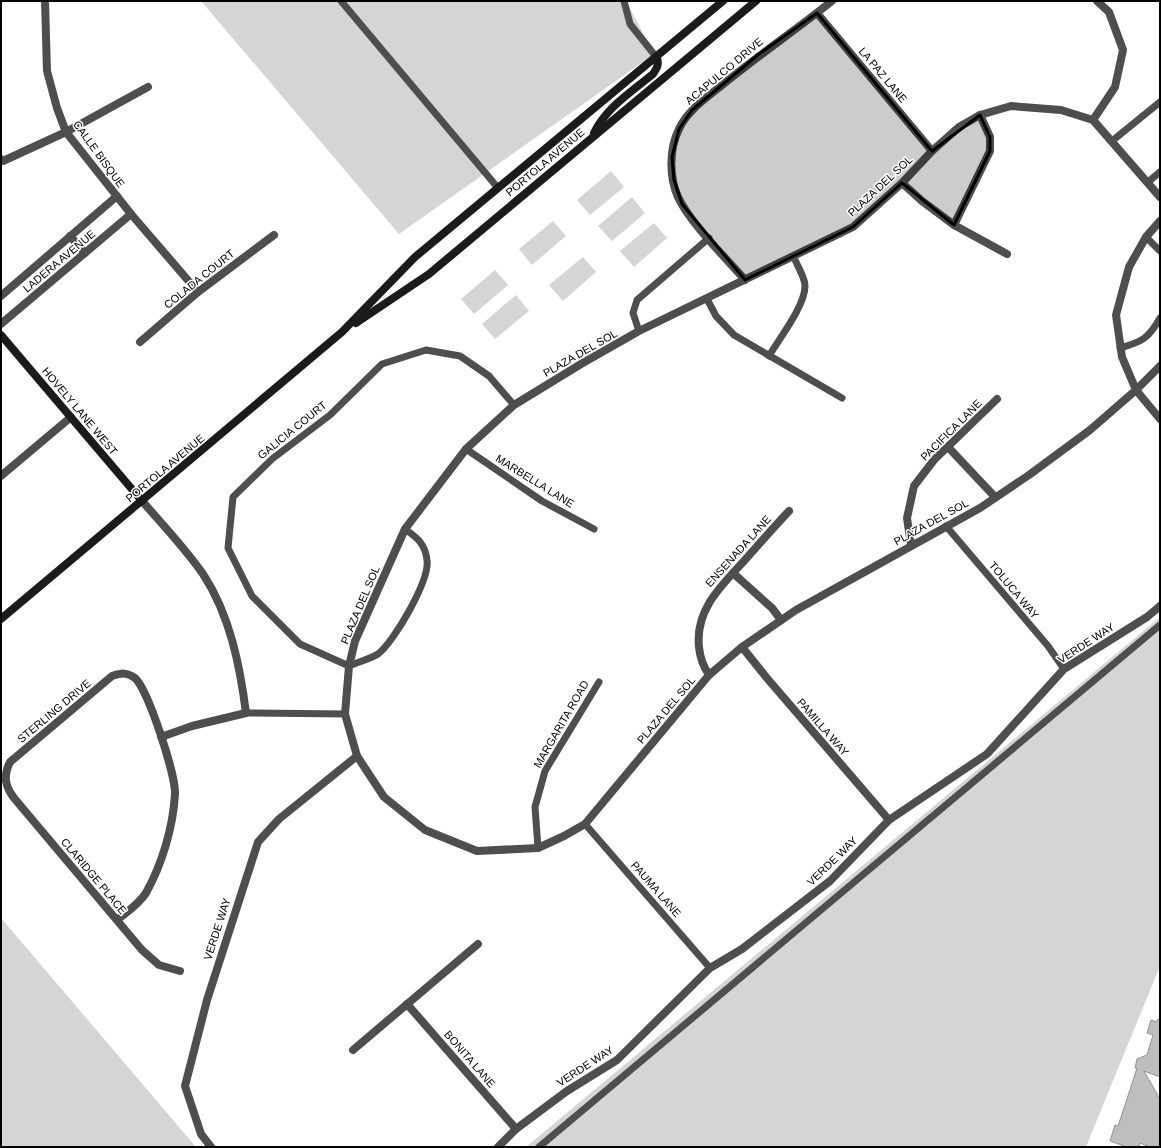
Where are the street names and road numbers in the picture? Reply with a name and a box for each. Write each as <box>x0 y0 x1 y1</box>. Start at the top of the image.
street label: ACAPULCO DRIVE <box>683 35 765 107</box>
street label: LA PAZ LANE <box>856 45 910 105</box>
street label: CALLE BISQUE <box>71 118 127 190</box>
street label: PORTOLA AVENUE <box>503 126 587 198</box>
street label: PLAZA DEL SOL <box>845 153 915 219</box>
street label: LADERA AVENUE <box>21 227 97 295</box>
street label: COLADA COURT <box>162 247 237 311</box>
street label: PLAZA DEL SOL <box>541 327 619 379</box>
street label: HOVELY LANE WEST <box>40 365 120 457</box>
street label: PACIFICA LANE <box>918 397 984 463</box>
street label: GALICIA COURT <box>255 398 329 461</box>
street label: PORTOLA AVENUE <box>123 432 207 504</box>
street label: MARBELLA LANE <box>494 452 576 510</box>
street label: PLAZA DEL SOL <box>892 497 970 547</box>
street label: ENSENADA LANE <box>703 513 773 589</box>
street label: TOLUCA WAY <box>987 559 1042 621</box>
street label: PLAZA DEL SOL <box>338 564 382 646</box>
street label: VERDE WAY <box>1056 620 1117 666</box>
street label: PLAZA DEL SOL <box>635 674 697 746</box>
street label: STERLING DRIVE <box>15 677 93 745</box>
street label: MARGARITA ROAD <box>531 678 591 770</box>
street label: PAMILLA WAY <box>795 696 852 759</box>
street label: VERDE WAY <box>805 834 860 888</box>
street label: CLARIDGE PLACE <box>59 836 129 916</box>
street label: PAUMA LANE <box>629 859 683 919</box>
street label: VERDE WAY <box>201 896 233 962</box>
street label: BONITA LANE <box>442 1028 498 1090</box>
street label: VERDE WAY <box>555 1043 616 1089</box>

